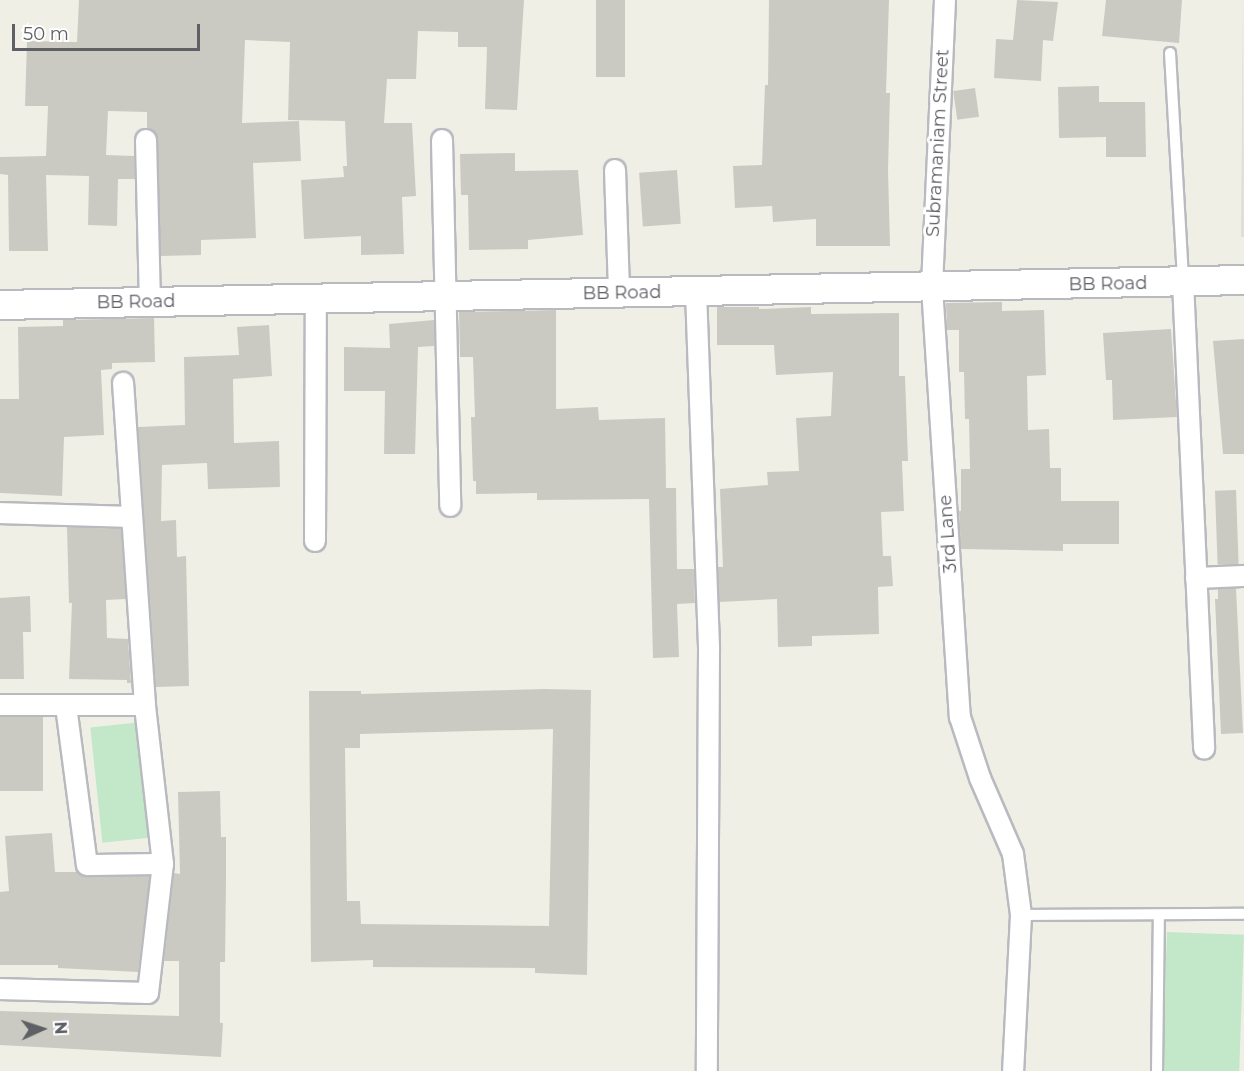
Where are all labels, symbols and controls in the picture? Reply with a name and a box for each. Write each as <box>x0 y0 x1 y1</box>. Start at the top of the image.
scale bar <box>15 12 202 50</box>
text: 50 m <box>23 23 69 45</box>
street label: Subramaniam Street <box>922 49 954 237</box>
street label: BB Road <box>1068 273 1148 295</box>
street label: BB Road <box>582 282 662 304</box>
street label: BB Road <box>96 291 176 313</box>
street label: 3rd Lane <box>934 494 962 574</box>
north arrow <box>12 999 72 1059</box>
text: N <box>51 1021 70 1035</box>

